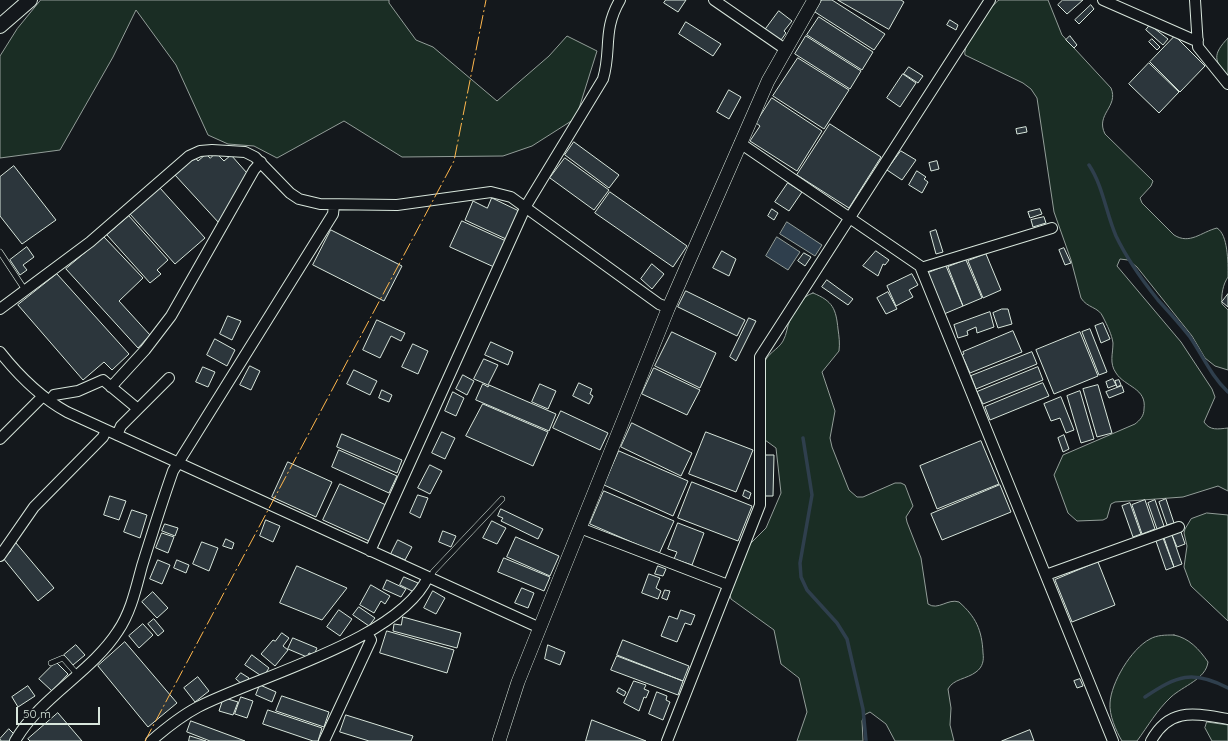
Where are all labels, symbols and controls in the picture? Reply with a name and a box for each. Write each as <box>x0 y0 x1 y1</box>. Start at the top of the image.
scale bar <box>18 699 102 725</box>
text: 50 m <box>23 706 51 721</box>

